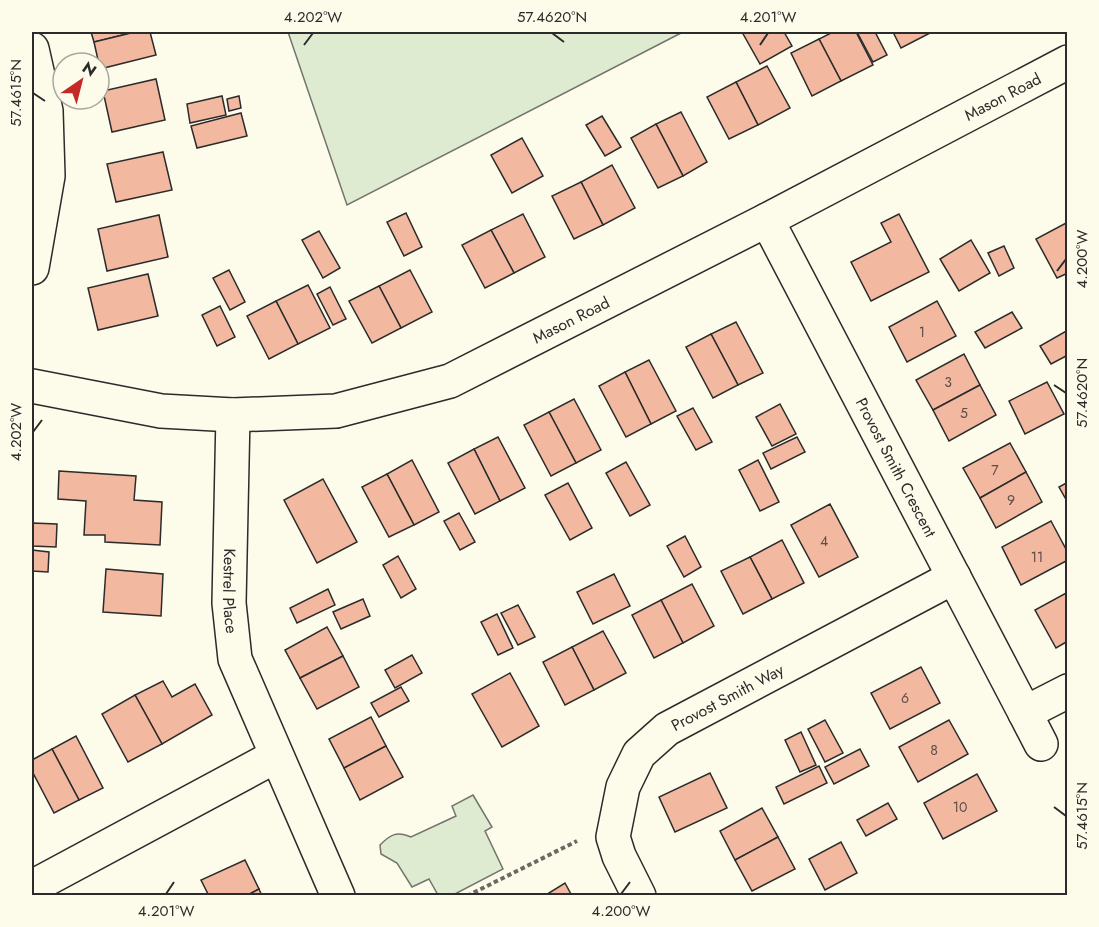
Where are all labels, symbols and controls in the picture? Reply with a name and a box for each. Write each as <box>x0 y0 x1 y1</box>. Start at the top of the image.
text: 4.202°W <box>284 6 342 28</box>
text: 57.4620°N <box>517 6 587 28</box>
text: 4.201°W <box>740 6 796 28</box>
north arrow <box>51 51 111 111</box>
text: N <box>78 56 101 82</box>
text: 57.4615°N <box>5 59 27 127</box>
street label: Mason Road <box>960 67 1045 126</box>
text: 4.200°W <box>1071 229 1093 288</box>
street label: Mason Road <box>529 291 614 349</box>
house number: 1 <box>919 322 925 342</box>
text: 57.4620°N <box>1071 358 1093 428</box>
house number: 3 <box>944 372 952 392</box>
street label: Provost Smith Crescent <box>850 394 942 541</box>
text: 4.202°W <box>5 403 27 461</box>
house number: 5 <box>960 403 968 423</box>
house number: 7 <box>991 460 999 480</box>
house number: 9 <box>1007 490 1015 510</box>
house number: 4 <box>820 531 828 551</box>
house number: 11 <box>1031 547 1043 567</box>
street label: Kestrel Place <box>217 548 243 635</box>
street label: Provost Smith Way <box>667 658 789 737</box>
house number: 6 <box>901 688 909 708</box>
house number: 8 <box>930 740 938 760</box>
text: 57.4615°N <box>1071 782 1093 850</box>
house number: 10 <box>953 797 967 817</box>
text: 4.201°W <box>138 900 194 922</box>
text: 4.200°W <box>592 900 651 922</box>

